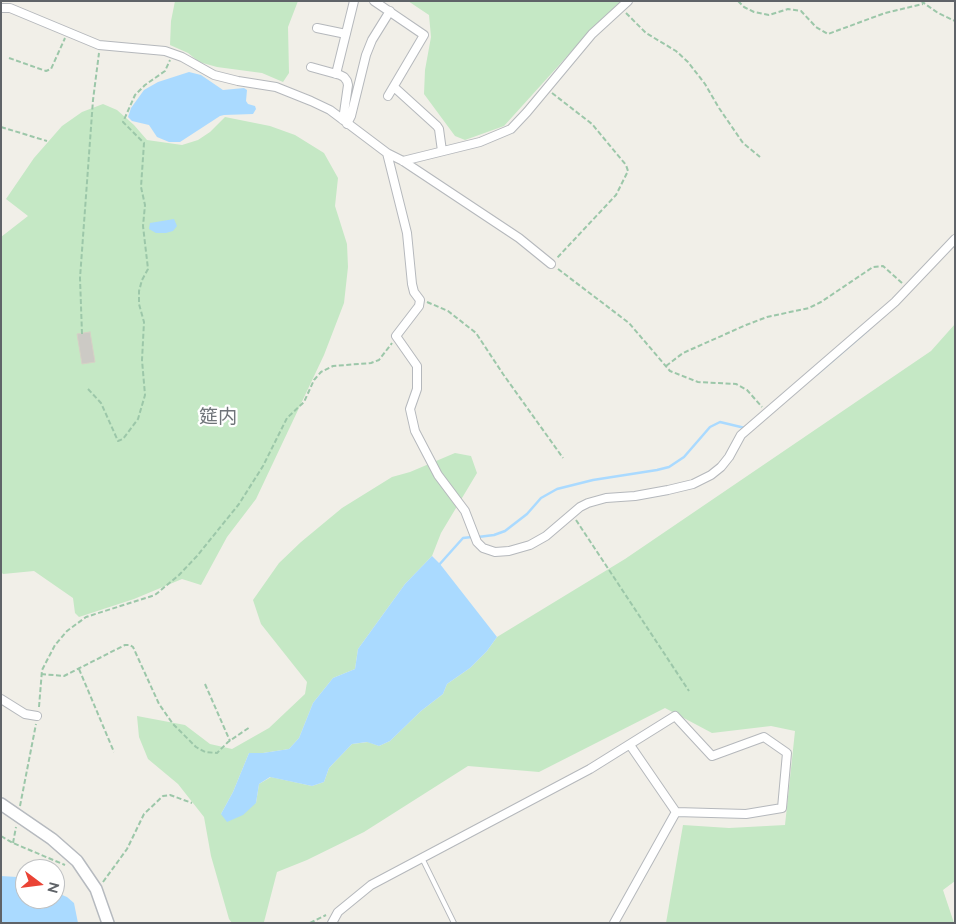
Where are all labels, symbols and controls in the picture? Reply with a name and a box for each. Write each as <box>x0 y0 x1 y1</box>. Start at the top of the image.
district label: 筵内 <box>199 406 237 428</box>
north arrow <box>15 859 65 909</box>
text: N <box>44 880 63 895</box>

